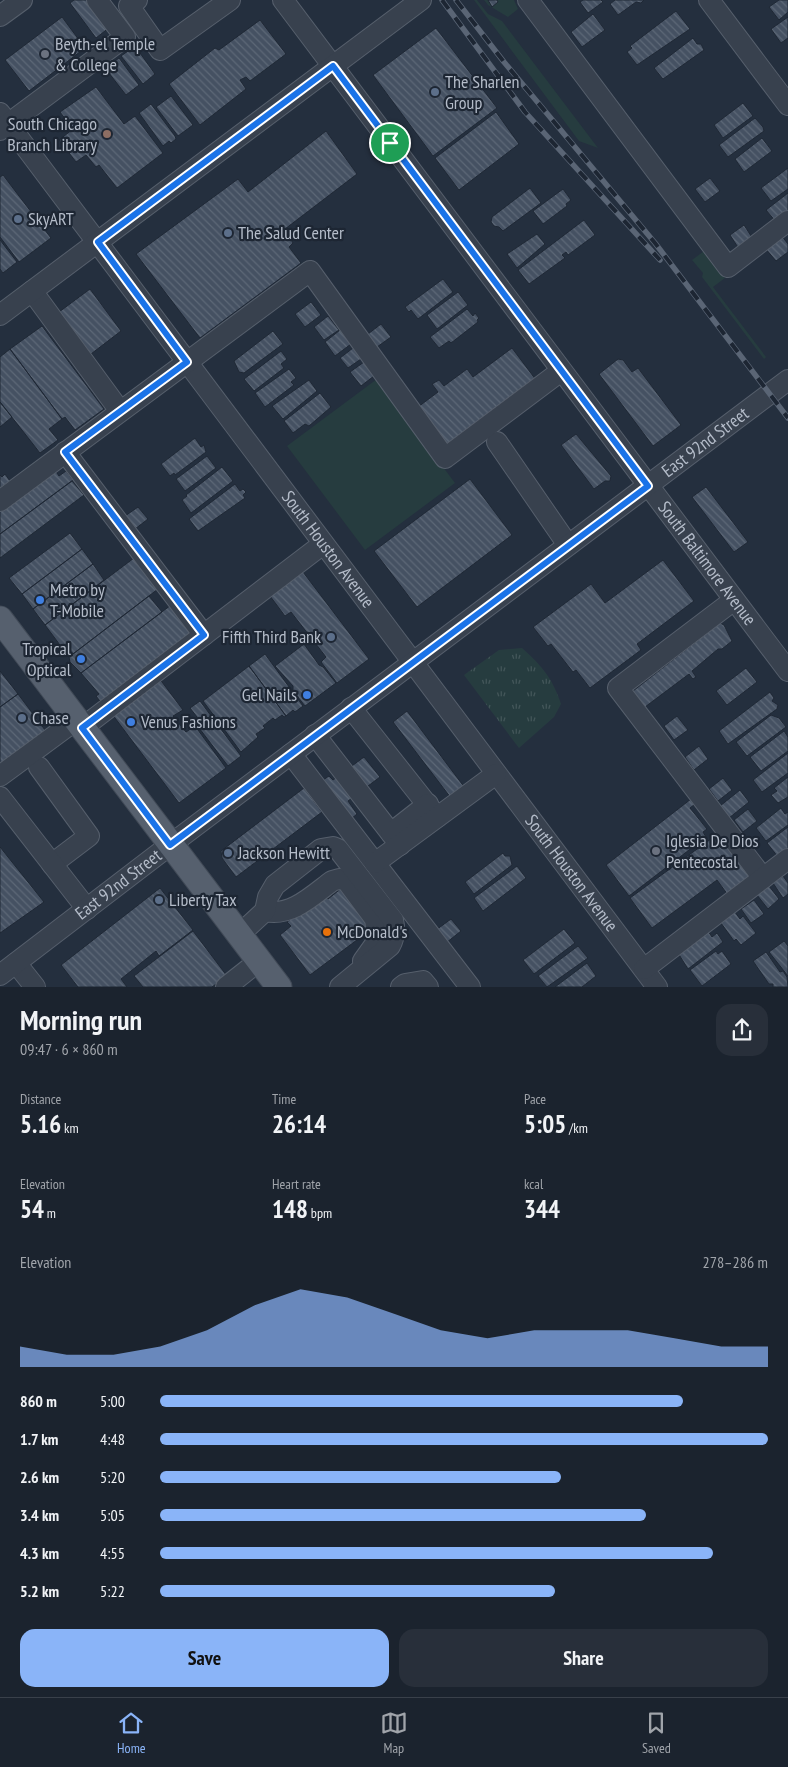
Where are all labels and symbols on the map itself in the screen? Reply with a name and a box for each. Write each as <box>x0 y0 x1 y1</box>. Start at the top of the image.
place label: Beyth-el Temple & College <box>55 32 155 76</box>
marker: Beyth-el Temple & College <box>39 48 51 60</box>
place label: The Sharlen Group <box>445 70 520 114</box>
marker: The Sharlen Group <box>429 86 441 98</box>
place label: South Chicago Branch Library <box>7 112 97 156</box>
pin <box>369 122 411 164</box>
marker: South Chicago Branch Library <box>101 128 113 140</box>
place label: SkyART <box>28 207 74 230</box>
marker: SkyART <box>12 213 24 225</box>
place label: The Salud Center <box>238 221 344 244</box>
marker: The Salud Center <box>222 227 234 239</box>
street label: East 92nd Street <box>657 402 753 482</box>
street label: South Houston Avenue <box>277 486 380 612</box>
street label: South Baltimore Avenue <box>653 496 761 630</box>
place label: Metro by T-Mobile <box>50 578 105 622</box>
marker: Metro by T-Mobile <box>34 594 46 606</box>
place label: Fifth Third Bank <box>222 625 321 648</box>
marker: Fifth Third Bank <box>325 631 337 643</box>
place label: Tropical Optical <box>22 637 72 681</box>
marker: Tropical Optical <box>75 653 87 665</box>
place label: Gel Nails <box>242 683 297 706</box>
marker: Gel Nails <box>301 689 313 701</box>
place label: Chase <box>32 706 69 729</box>
place label: Venus Fashions <box>140 710 236 733</box>
marker: Chase <box>16 712 28 724</box>
marker: Venus Fashions <box>125 716 137 728</box>
street label: South Houston Avenue <box>520 810 623 936</box>
place label: Iglesia De Dios Pentecostal <box>666 829 759 873</box>
place label: Jackson Hewitt <box>237 841 330 864</box>
street label: East 92nd Street <box>70 844 166 924</box>
marker: Iglesia De Dios Pentecostal <box>650 845 662 857</box>
marker: Jackson Hewitt <box>222 847 234 859</box>
place label: Liberty Tax <box>169 888 237 911</box>
marker: Liberty Tax <box>153 894 165 906</box>
place label: McDonald's <box>337 920 408 943</box>
marker: McDonald's <box>321 926 333 938</box>

